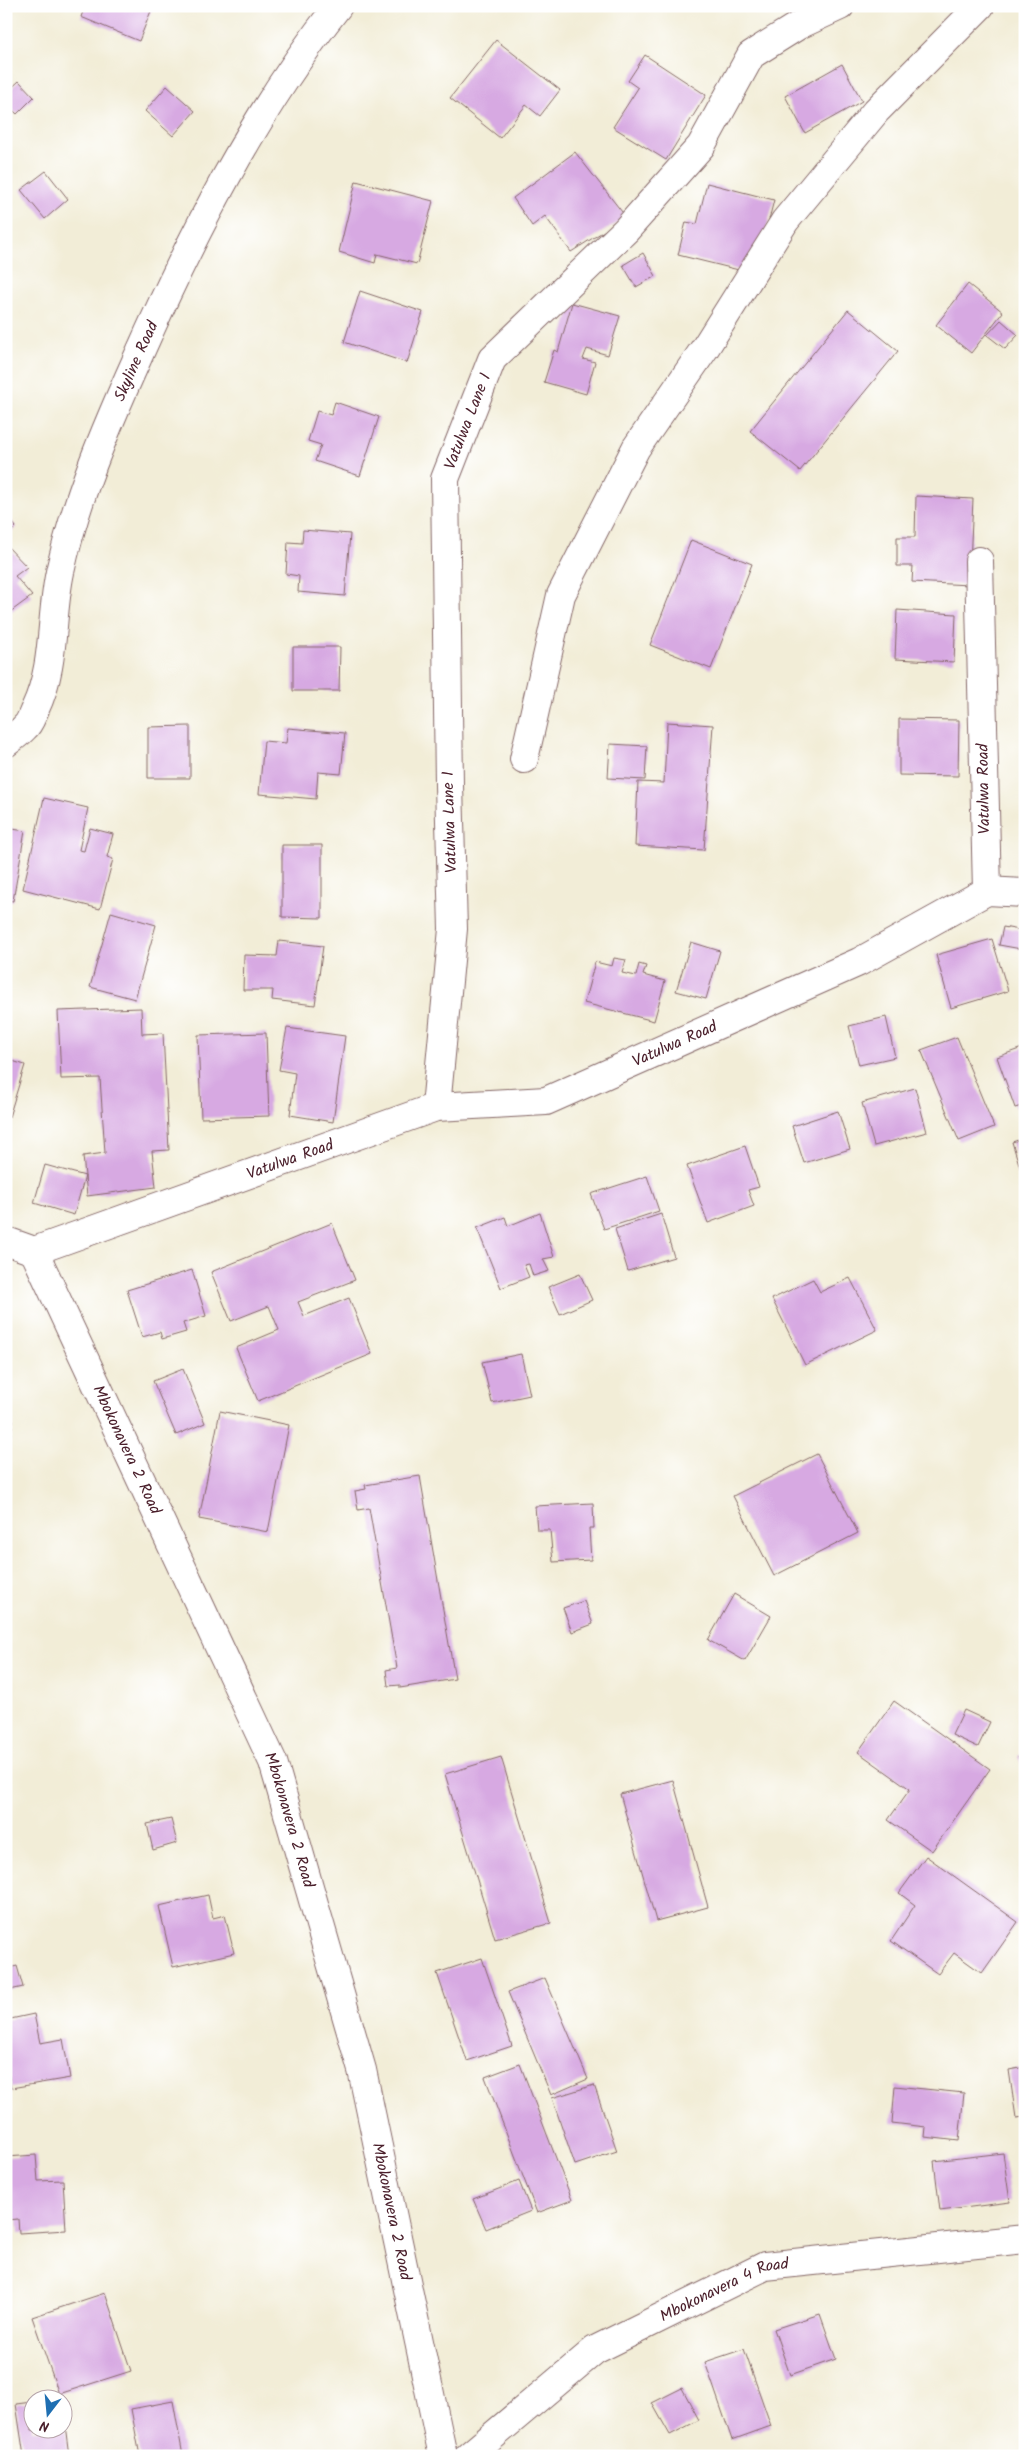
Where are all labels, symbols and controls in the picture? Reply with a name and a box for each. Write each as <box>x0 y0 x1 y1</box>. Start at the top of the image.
street label: Skyline Road <box>107 316 165 405</box>
street label: Vatulwa Lane 1 <box>437 369 498 473</box>
street label: Vatulwa Road <box>971 742 997 835</box>
street label: Vatulwa Lane 1 <box>436 771 464 873</box>
street label: Vatulwa Road <box>628 1014 722 1074</box>
street label: Vatulwa Road <box>243 1132 338 1186</box>
street label: Mbokonavera 2 Road <box>86 1381 168 1519</box>
street label: Mbokonavera 2 Road <box>257 1748 321 1892</box>
street label: Mbokonavera 2 Road <box>365 2140 419 2284</box>
street label: Mbokonavera 4 Road <box>655 2251 791 2329</box>
north arrow <box>22 2390 72 2440</box>
text: N <box>37 2414 52 2437</box>

